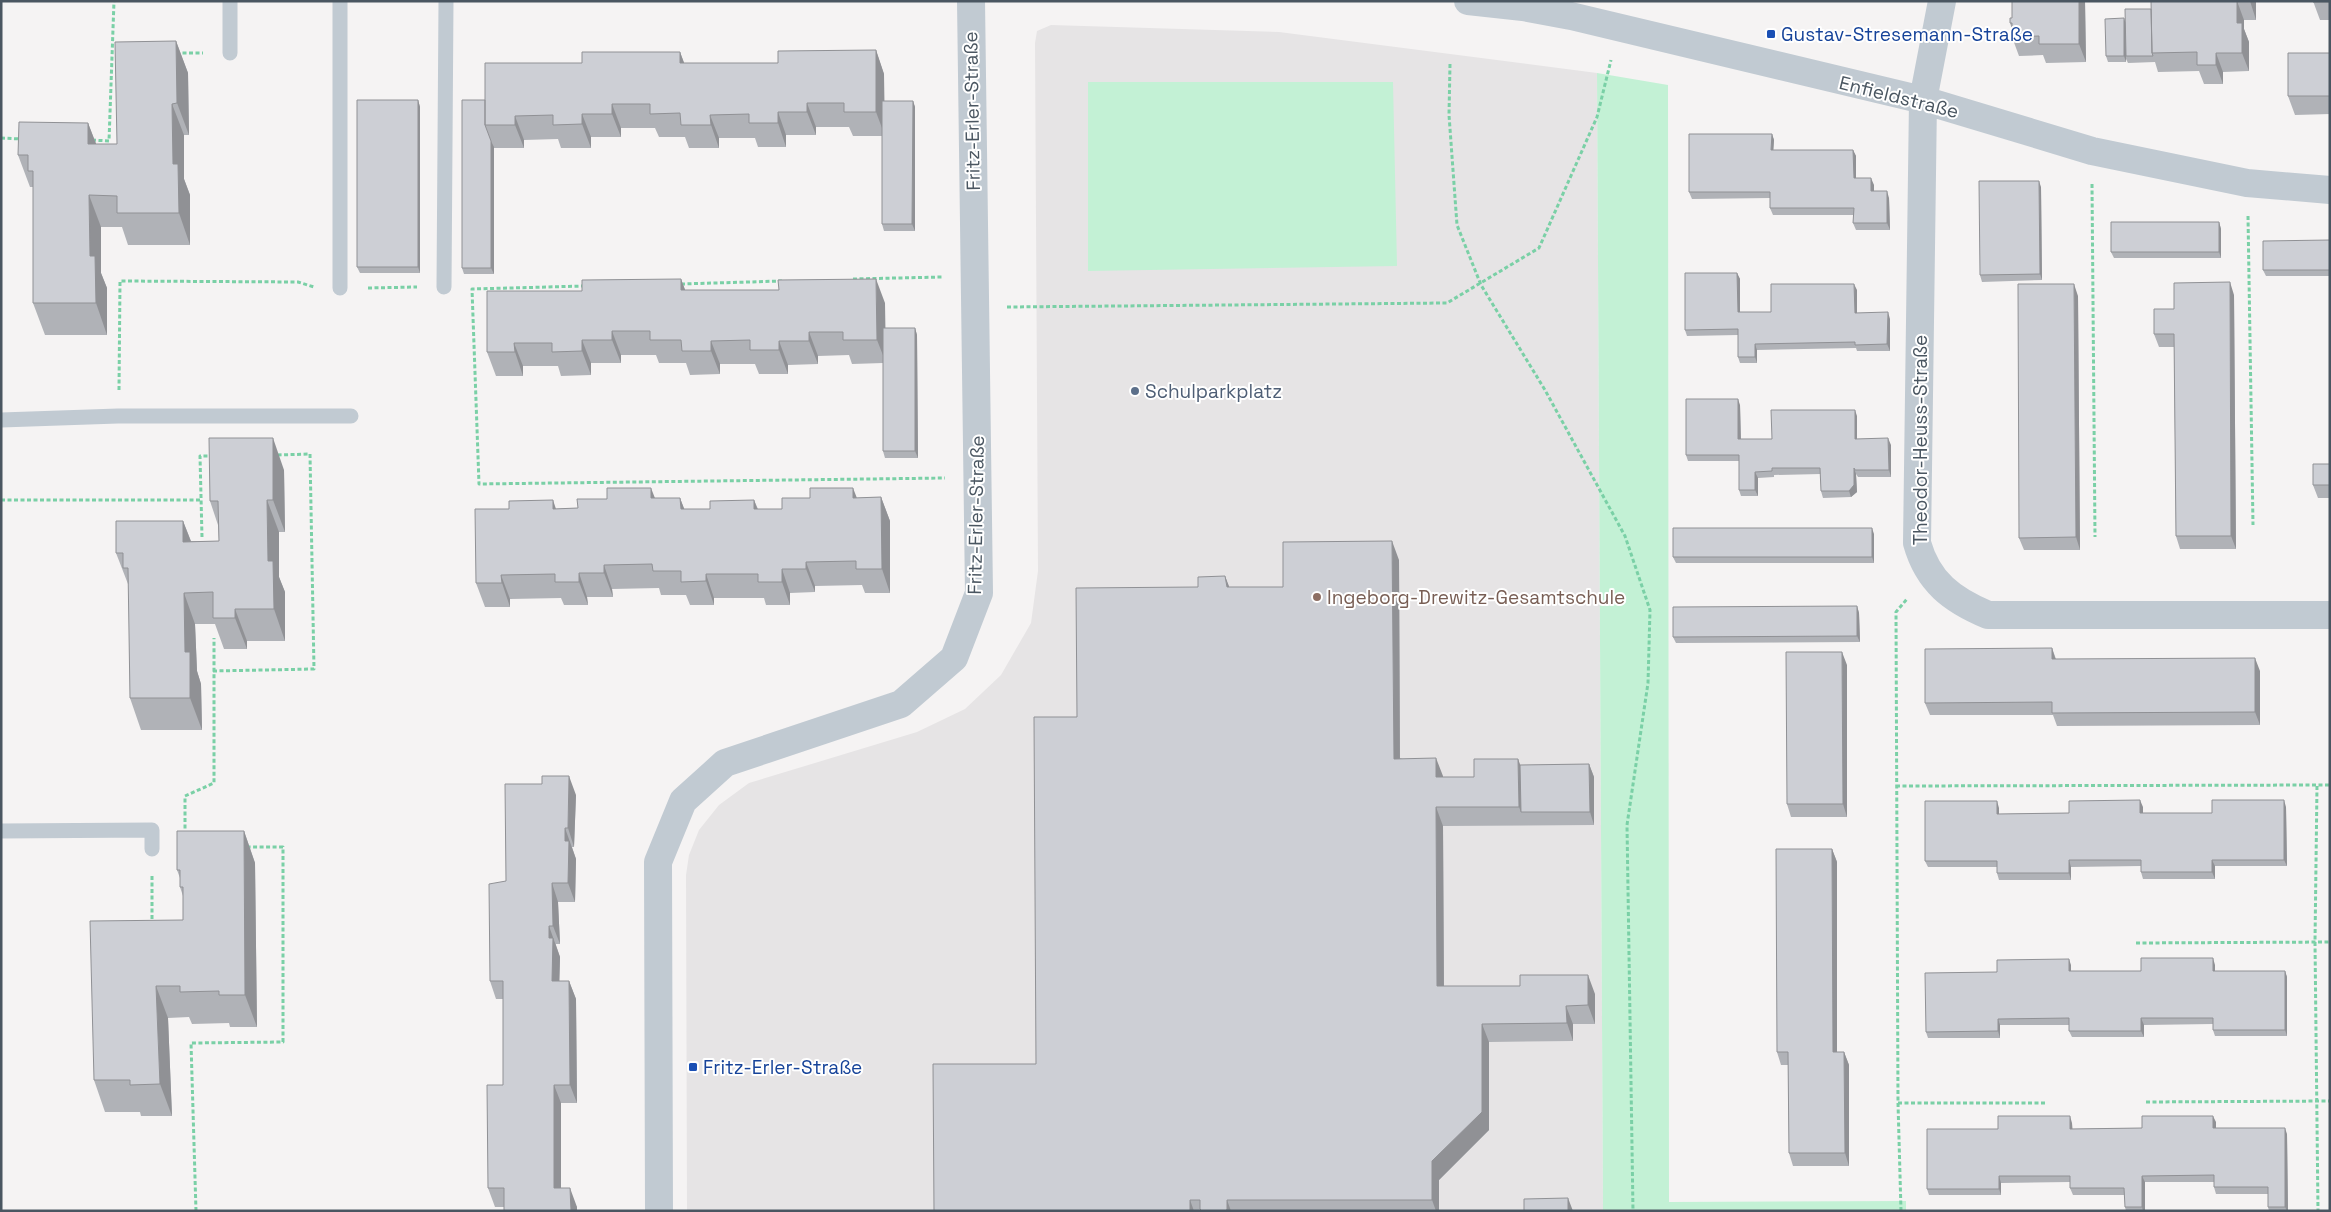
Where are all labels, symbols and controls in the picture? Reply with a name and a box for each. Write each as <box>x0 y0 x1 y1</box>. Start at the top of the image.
place label: Gustav-Stresemann-Straße <box>1781 22 2033 47</box>
marker: Gustav-Stresemann-Straße <box>1765 28 1777 40</box>
street label: Fritz-Erler-Straße <box>958 31 986 191</box>
street label: Enfieldstraße <box>1837 70 1961 124</box>
street label: Theodor-Heuss-Straße <box>1908 335 1933 545</box>
place label: Schulparkplatz <box>1145 379 1282 404</box>
marker: Schulparkplatz <box>1129 385 1141 397</box>
street label: Fritz-Erler-Straße <box>962 435 990 595</box>
place label: Ingeborg-Drewitz-Gesamtschule <box>1327 585 1625 610</box>
marker: Ingeborg-Drewitz-Gesamtschule <box>1311 591 1323 603</box>
place label: Fritz-Erler-Straße <box>703 1055 862 1080</box>
marker: Fritz-Erler-Straße <box>687 1061 699 1073</box>

